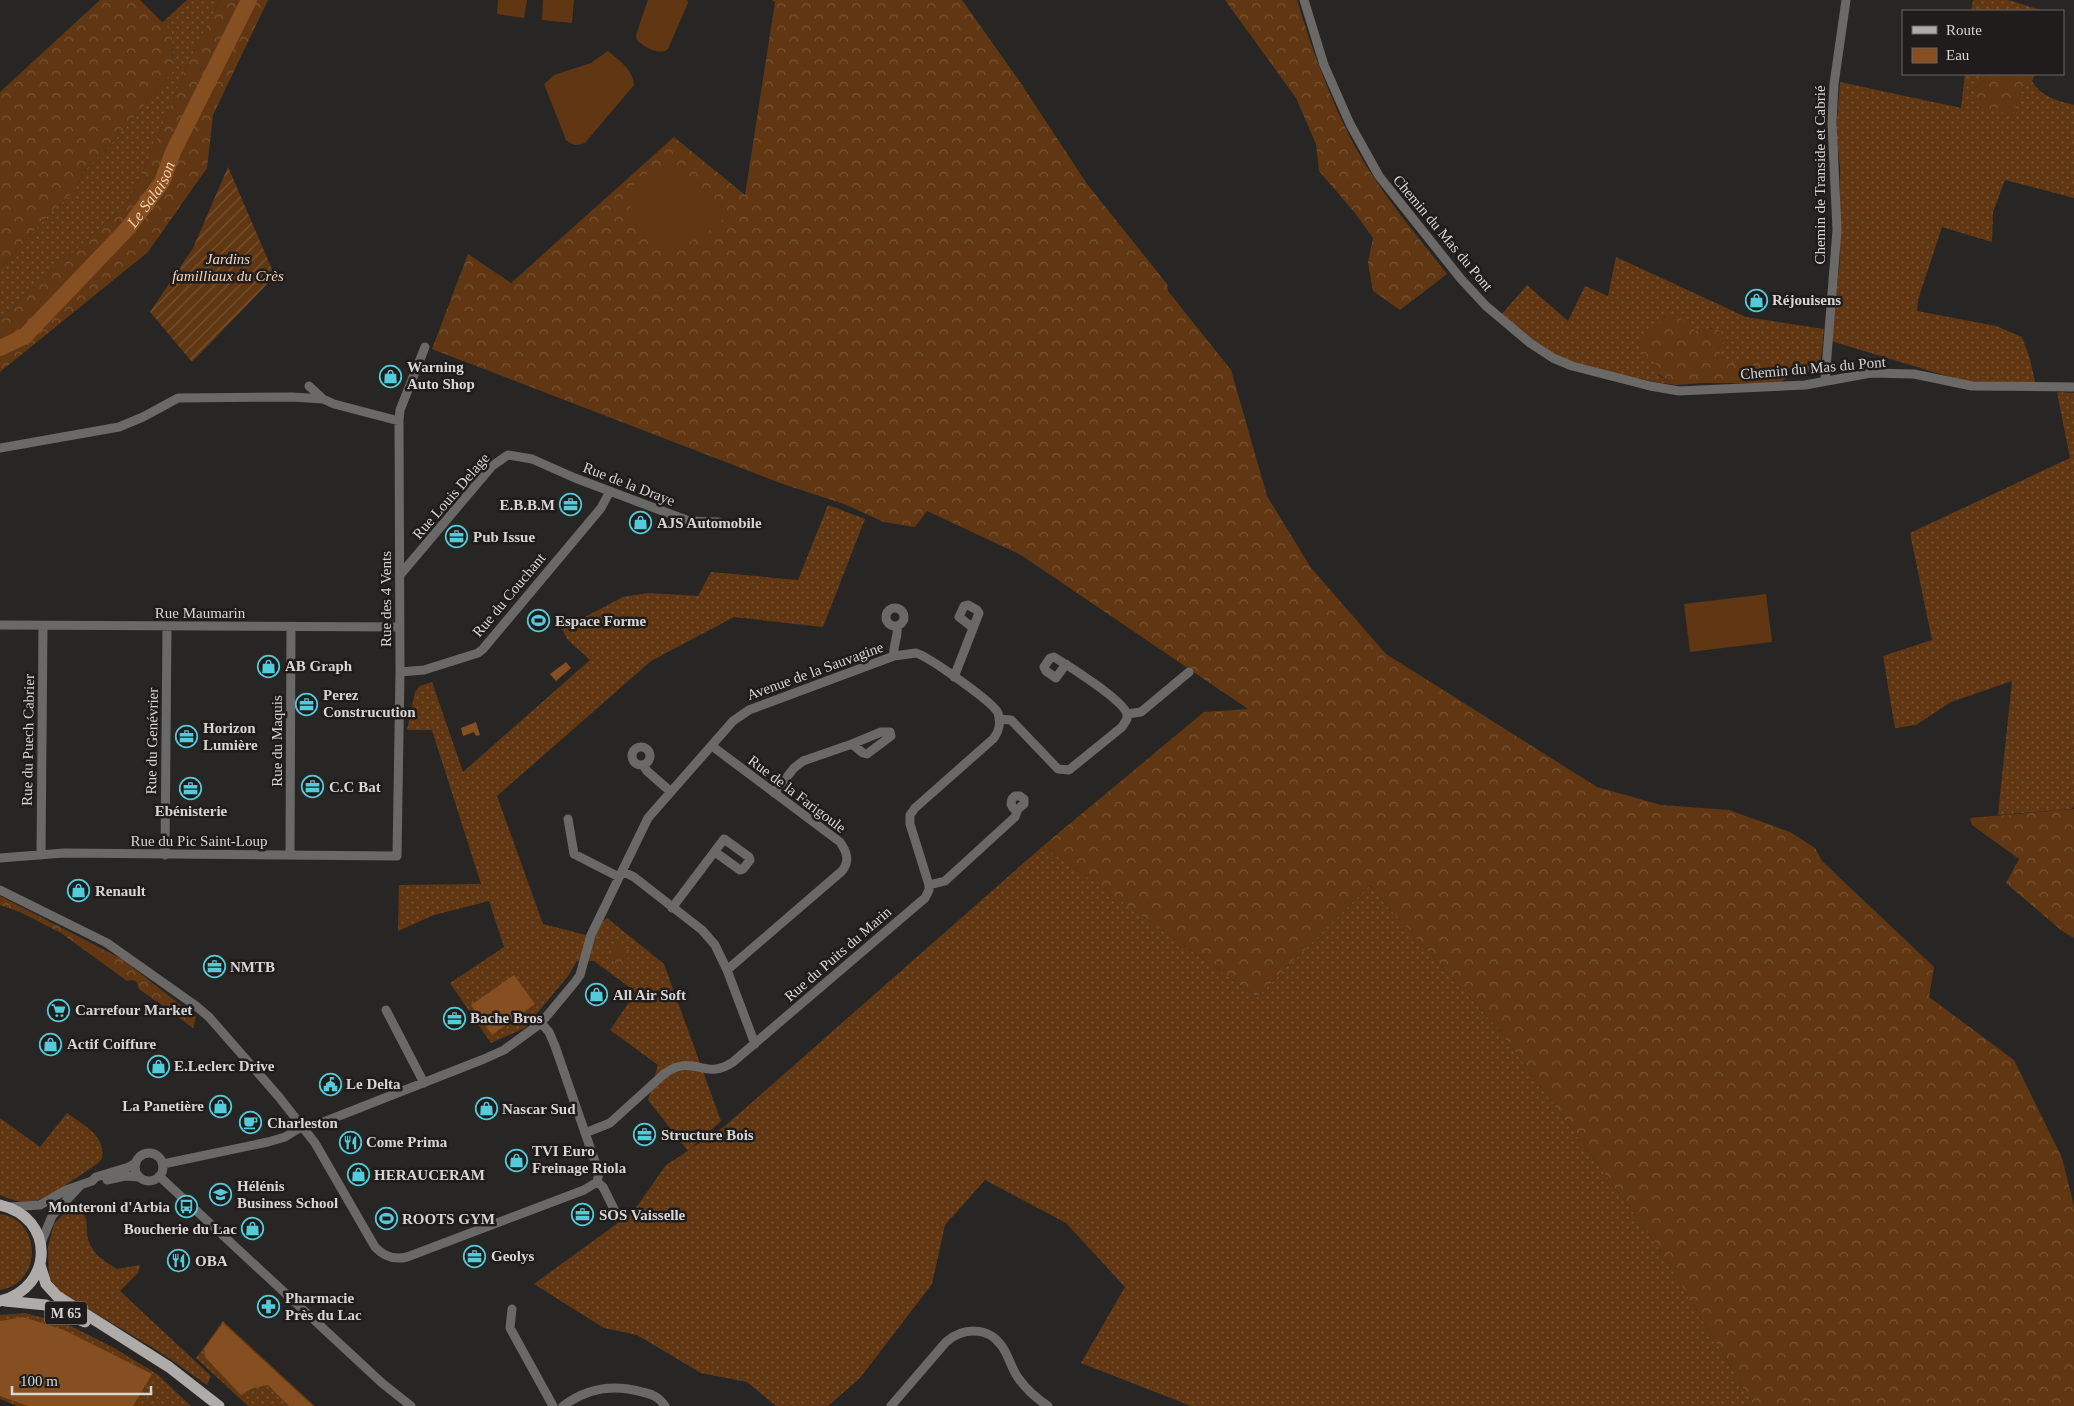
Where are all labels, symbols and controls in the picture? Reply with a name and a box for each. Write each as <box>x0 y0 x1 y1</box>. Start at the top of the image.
legend <box>1902 10 2064 75</box>
text: Route <box>1946 22 1982 38</box>
text: Eau <box>1946 47 1970 63</box>
street label: Chemin de Transide et Cabrié <box>1812 85 1828 265</box>
water label: Le Salaison <box>123 159 177 231</box>
street label: Chemin du Mas du Pont <box>1390 172 1497 295</box>
park label: Jardins familliaux du Crès <box>172 251 284 284</box>
shop icon: Réjouisens <box>1744 288 1768 312</box>
place label: Réjouisens <box>1772 292 1841 308</box>
street label: Chemin du Mas du Pont <box>1740 354 1887 382</box>
place label: Warning Auto Shop <box>407 359 475 392</box>
shop icon: Warning Auto Shop <box>379 364 403 388</box>
street label: Rue Louis Delage <box>409 450 493 542</box>
street label: Rue de la Draye <box>581 459 677 509</box>
office icon: E.B.B.M <box>559 493 583 517</box>
place label: E.B.B.M <box>500 497 555 513</box>
shop icon: AJS Automobile <box>629 511 653 535</box>
place label: AJS Automobile <box>657 515 762 531</box>
office icon: Pub Issue <box>445 525 469 549</box>
place label: Pub Issue <box>473 529 535 545</box>
street label: Rue du Couchant <box>469 549 549 640</box>
street label: Rue des 4 Vents <box>378 551 394 647</box>
street label: Rue Maumarin <box>155 605 246 621</box>
sports icon: Espace Forme <box>527 609 551 633</box>
place label: Espace Forme <box>555 613 647 629</box>
street label: Avenue de la Sauvagine <box>744 639 886 703</box>
shop icon: AB Graph <box>257 654 281 678</box>
place label: AB Graph <box>285 658 353 674</box>
street label: Rue du Puech Cabrier <box>19 674 37 806</box>
place label: Perez Construcution <box>323 687 416 720</box>
street label: Rue du Genévrier <box>143 688 161 794</box>
office icon: Perez Construcution <box>295 692 319 716</box>
street label: Rue du Maquis <box>269 695 285 787</box>
place label: Horizon Lumière <box>203 720 258 753</box>
office icon: Horizon Lumière <box>175 725 199 749</box>
street label: Rue de la Farigoule <box>745 752 849 836</box>
office icon: C.C Bat <box>301 775 325 799</box>
office icon: Ebénisterie <box>179 776 203 800</box>
place label: C.C Bat <box>329 779 381 795</box>
place label: Ebénisterie <box>155 803 228 819</box>
street label: Rue du Pic Saint-Loup <box>130 833 268 849</box>
shop icon: Renault <box>67 879 91 903</box>
place label: Renault <box>95 883 146 899</box>
street label: Rue du Puits du Marin <box>781 903 895 1005</box>
office icon: NMTB <box>202 955 226 979</box>
place label: NMTB <box>230 959 275 975</box>
shop icon: All Air Soft <box>585 983 609 1007</box>
place label: All Air Soft <box>613 987 686 1003</box>
supermarket icon: Carrefour Market <box>47 998 71 1022</box>
place label: Carrefour Market <box>75 1002 192 1018</box>
office icon: Bache Bros <box>442 1006 466 1030</box>
place label: Bache Bros <box>470 1010 543 1026</box>
shop icon: Actif Coiffure <box>39 1032 63 1056</box>
place label: Actif Coiffure <box>67 1036 157 1052</box>
shop icon: E.Leclerc Drive <box>146 1054 170 1078</box>
place label: E.Leclerc Drive <box>174 1058 275 1074</box>
public building icon: Le Delta <box>318 1072 342 1096</box>
place label: Le Delta <box>346 1076 401 1092</box>
shop icon: La Panetière <box>208 1094 232 1118</box>
shop icon: Nascar Sud <box>474 1097 498 1121</box>
place label: La Panetière <box>122 1098 204 1114</box>
place label: Nascar Sud <box>502 1101 576 1117</box>
cafe icon: Charleston <box>239 1111 263 1135</box>
place label: Charleston <box>267 1115 338 1131</box>
office icon: Structure Bois <box>633 1123 657 1147</box>
place label: Structure Bois <box>661 1127 754 1143</box>
restaurant icon: Come Prima <box>338 1130 362 1154</box>
place label: Come Prima <box>366 1134 448 1150</box>
place label: TVI Euro Freinage Riola <box>532 1143 627 1176</box>
shop icon: TVI Euro Freinage Riola <box>504 1148 528 1172</box>
shop icon: HERAUCERAM <box>346 1163 370 1187</box>
place label: HERAUCERAM <box>374 1167 485 1183</box>
place label: Hélénis Business School <box>237 1178 338 1211</box>
school or university icon: Hélénis Business School <box>209 1183 233 1207</box>
bus stop icon: Monteroni d'Arbia <box>174 1195 198 1219</box>
place label: Monteroni d'Arbia <box>48 1199 170 1215</box>
office icon: SOS Vaisselle <box>571 1203 595 1227</box>
sports icon: ROOTS GYM <box>374 1207 398 1231</box>
place label: SOS Vaisselle <box>599 1207 686 1223</box>
place label: ROOTS GYM <box>402 1211 495 1227</box>
shop icon: Boucherie du Lac <box>241 1217 265 1241</box>
place label: Boucherie du Lac <box>124 1221 237 1237</box>
office icon: Geolys <box>463 1244 487 1268</box>
place label: Geolys <box>491 1248 534 1264</box>
restaurant icon: OBA <box>167 1249 191 1273</box>
place label: OBA <box>195 1253 228 1269</box>
place label: Pharmacie Près du Lac <box>285 1290 362 1323</box>
pharmacy icon: Pharmacie Près du Lac <box>257 1295 281 1319</box>
road number: M 65 <box>45 1302 87 1325</box>
scale bar <box>12 1364 151 1396</box>
text: 100 m <box>20 1373 58 1389</box>

